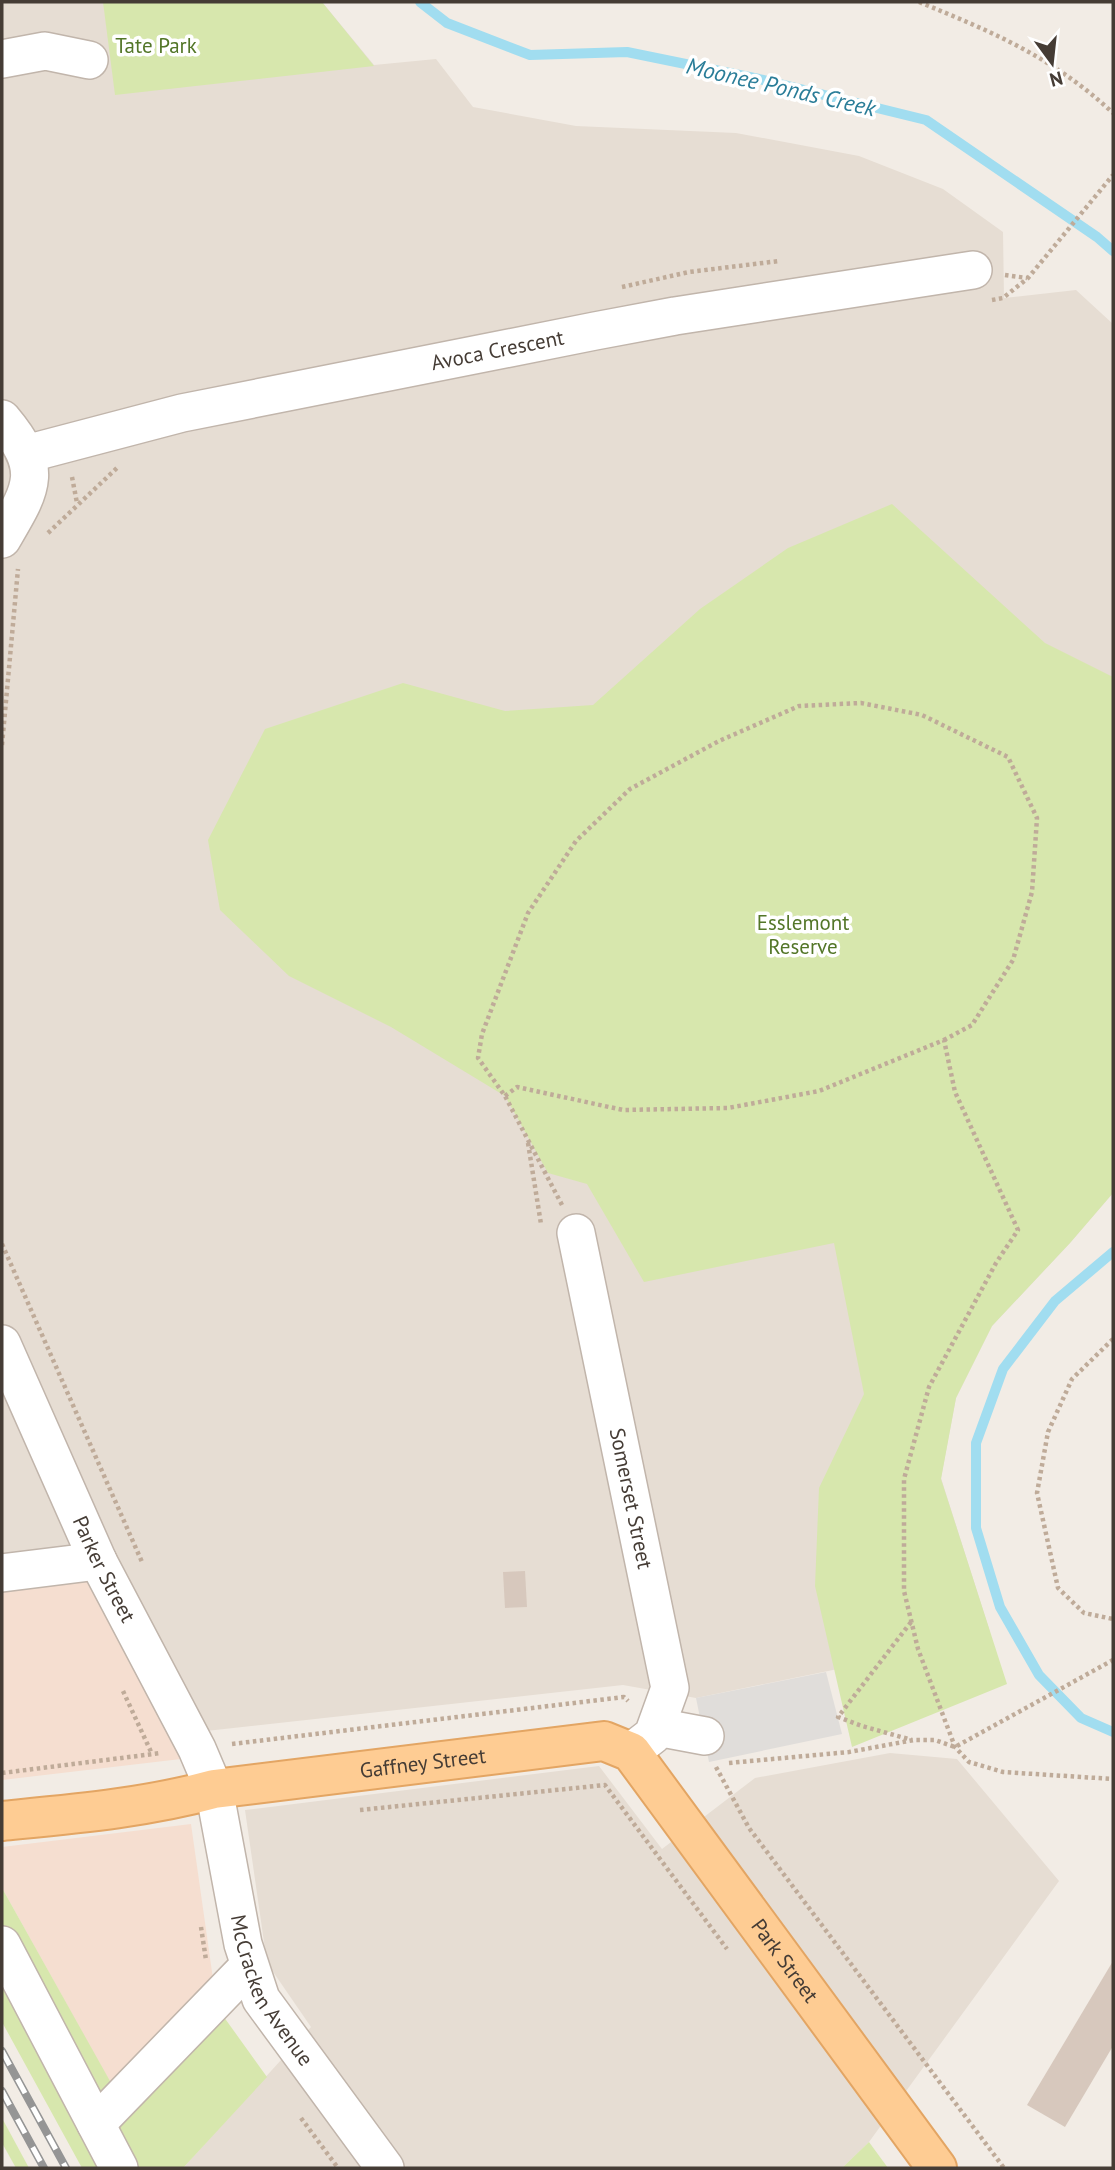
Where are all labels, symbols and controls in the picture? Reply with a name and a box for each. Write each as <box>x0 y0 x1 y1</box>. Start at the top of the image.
north arrow <box>1017 28 1087 98</box>
park label: Tate Park <box>115 32 197 59</box>
water label: Moonee Ponds Creek <box>684 51 880 123</box>
text: N <box>1047 66 1066 93</box>
street label: Avoca Crescent <box>429 323 566 376</box>
park label: Esslemont Reserve <box>757 909 849 960</box>
street label: Somerset Street <box>604 1425 659 1571</box>
street label: Parker Street <box>67 1511 142 1627</box>
street label: Gaffney Street <box>358 1742 487 1784</box>
street label: McCracken Avenue <box>225 1912 320 2071</box>
street label: Park Street <box>745 1913 825 2008</box>

